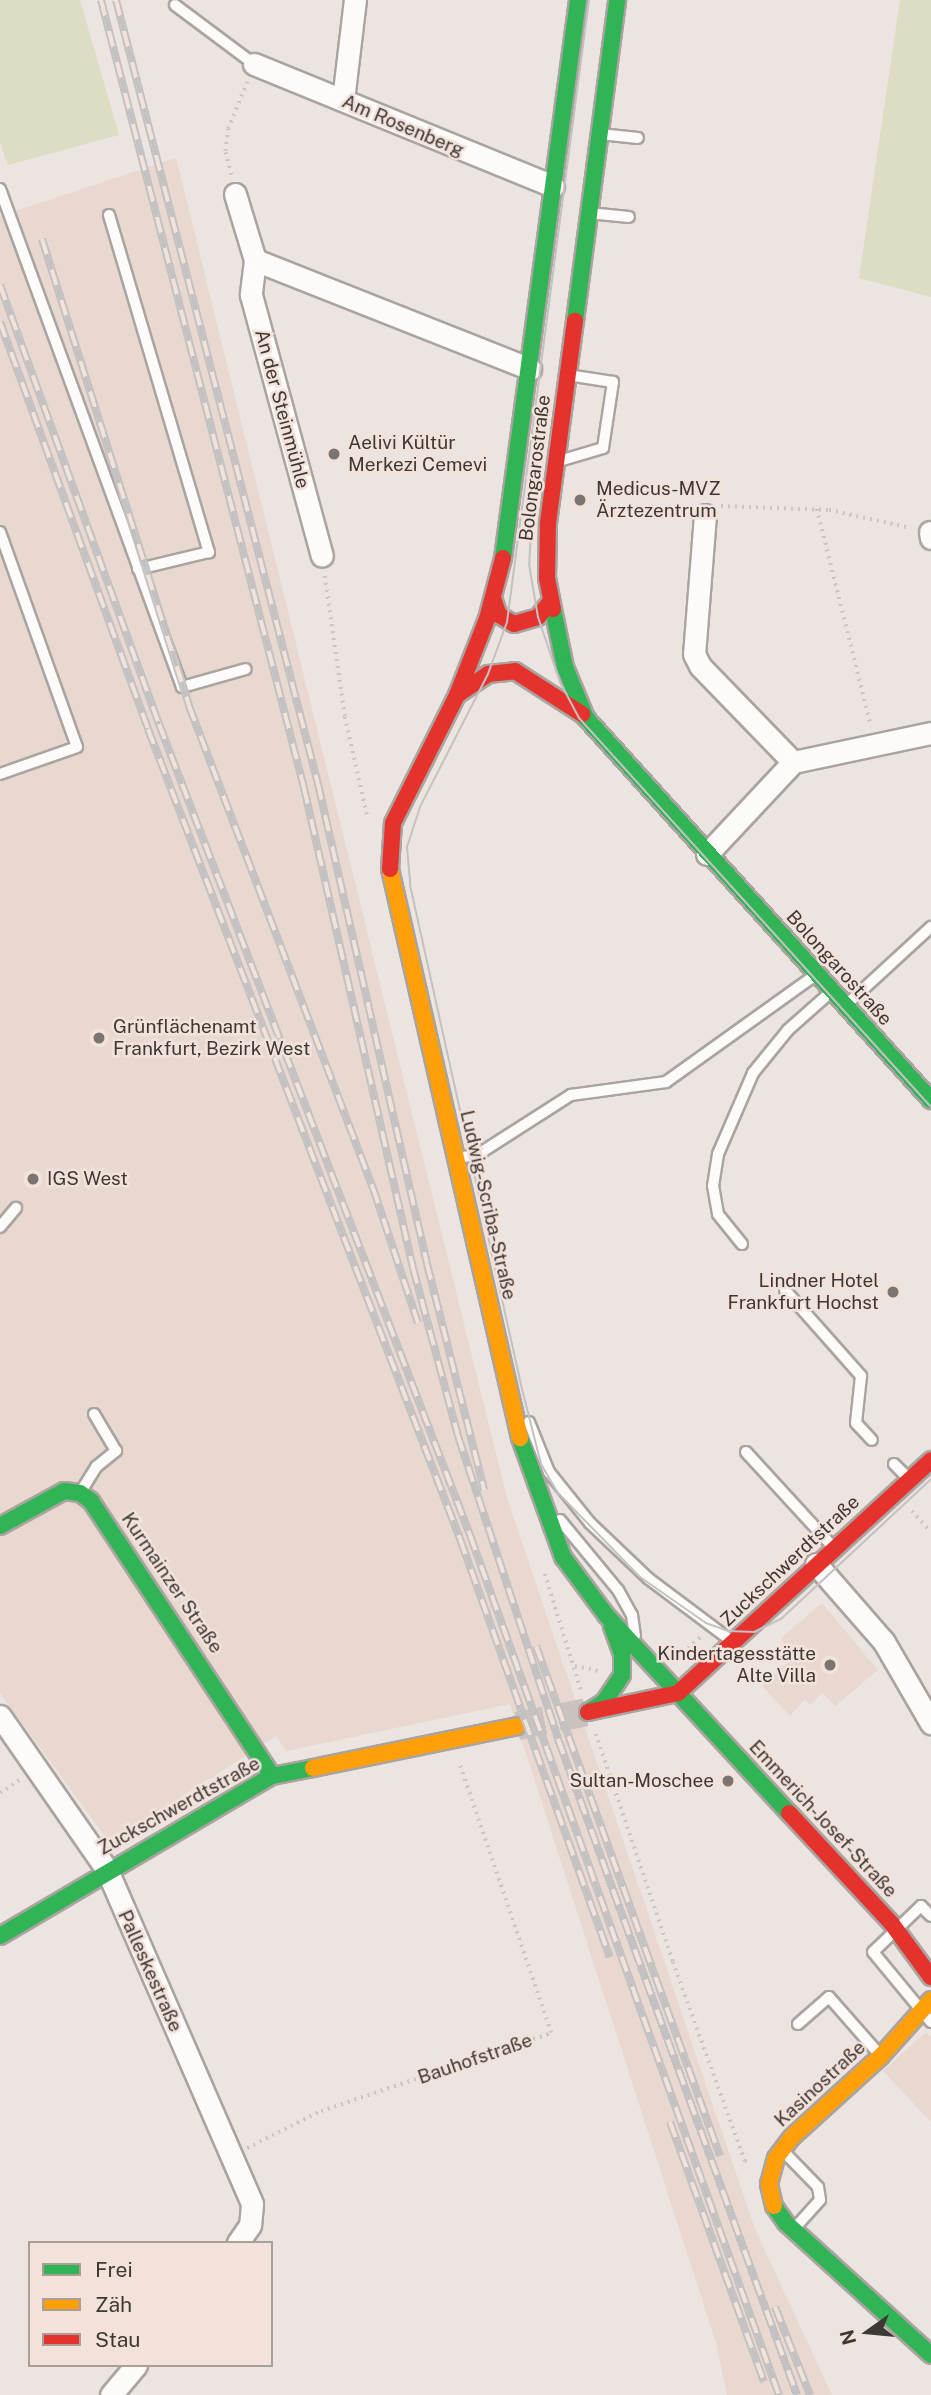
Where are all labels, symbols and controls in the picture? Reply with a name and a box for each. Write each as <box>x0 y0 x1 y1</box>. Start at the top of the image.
street label: Am Rosenberg <box>339 90 467 162</box>
street label: An der Steinmühle <box>250 327 314 491</box>
street label: Bolongarostraße <box>515 394 555 542</box>
place label: Aelivi Kültür Merkezi Cemevi <box>348 432 487 476</box>
marker: Aelivi Kültür Merkezi Cemevi <box>326 446 342 462</box>
place label: Medicus-MVZ Ärztezentrum <box>596 478 721 522</box>
marker: Medicus-MVZ Ärztezentrum <box>570 490 590 510</box>
street label: Bolongarostraße <box>781 906 897 1030</box>
place label: Grünflächenamt Frankfurt, Bezirk West <box>113 1016 311 1060</box>
marker: Grünflächenamt Frankfurt, Bezirk West <box>91 1030 107 1046</box>
street label: Ludwig-Scriba-Straße <box>455 1108 521 1302</box>
place label: IGS West <box>47 1168 128 1190</box>
marker: IGS West <box>25 1171 41 1187</box>
place label: Lindner Hotel Frankfurt Hochst <box>727 1270 879 1314</box>
marker: Lindner Hotel Frankfurt Hochst <box>885 1284 901 1300</box>
street label: Zuckschwerdtstraße <box>716 1491 864 1631</box>
street label: Kurmainzer Straße <box>116 1508 228 1658</box>
place label: Kindertagesstätte Alte Villa <box>657 1643 816 1687</box>
marker: Kindertagesstätte Alte Villa <box>822 1657 838 1673</box>
street label: Emmerich-Josef-Straße <box>744 1736 902 1902</box>
street label: Zuckschwerdtstraße <box>94 1752 264 1860</box>
place label: Sultan-Moschee <box>569 1770 714 1792</box>
marker: Sultan-Moschee <box>720 1773 736 1789</box>
street label: Palleskestraße <box>113 1907 187 2035</box>
street label: Bauhofstraße <box>415 2029 535 2089</box>
street label: Kasinostraße <box>770 2036 870 2132</box>
legend <box>28 2241 273 2367</box>
text: Frei <box>95 2257 133 2282</box>
text: Zäh <box>95 2292 132 2317</box>
north arrow <box>833 2297 903 2367</box>
text: Stau <box>95 2327 141 2352</box>
text: N <box>835 2327 860 2347</box>

